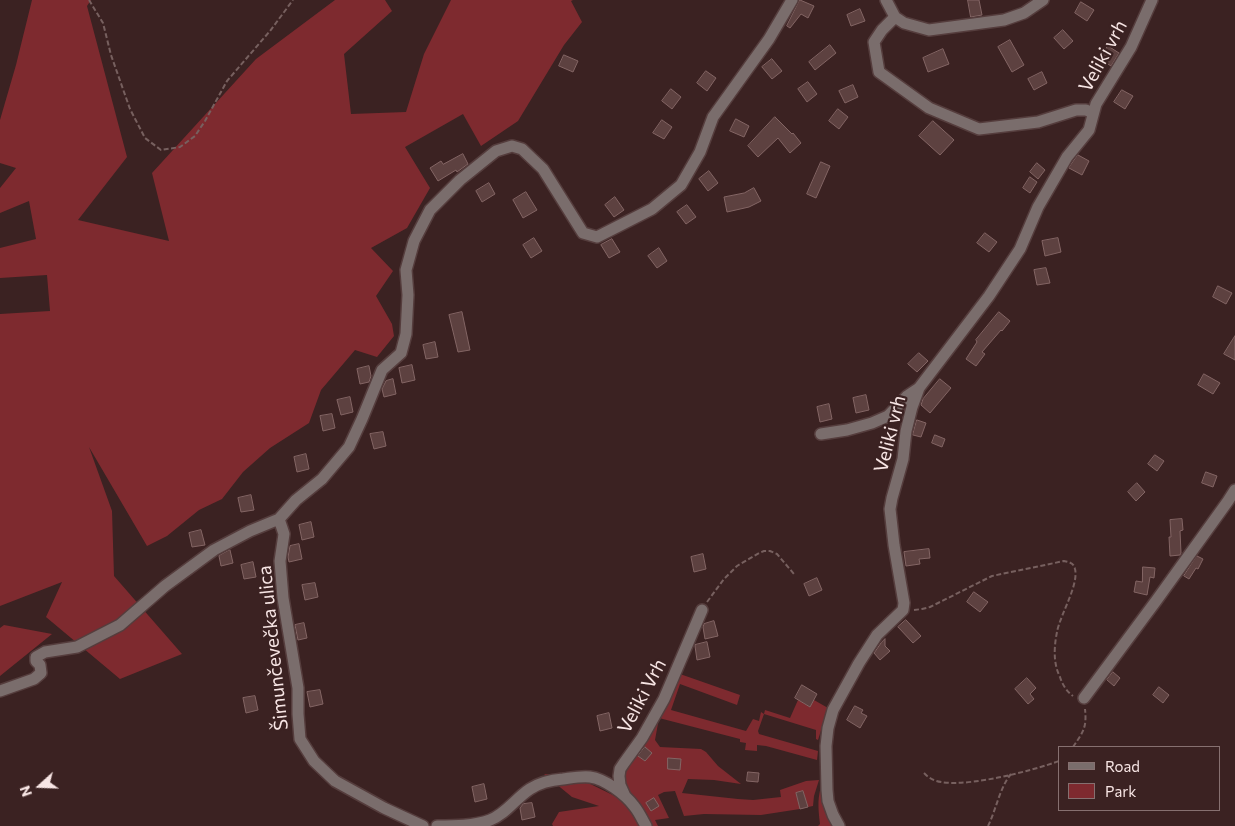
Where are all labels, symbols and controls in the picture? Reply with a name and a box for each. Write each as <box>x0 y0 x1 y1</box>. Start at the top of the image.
street label: Veliki vrh <box>1074 16 1132 96</box>
street label: Veliki vrh <box>869 393 911 475</box>
street label: Šimunčevečka ulica <box>253 564 293 732</box>
street label: Veliki Vrh <box>613 655 671 737</box>
legend <box>1058 746 1220 811</box>
text: Road <box>1105 757 1140 775</box>
north arrow <box>15 761 65 811</box>
text: Park <box>1105 782 1136 800</box>
text: N <box>16 783 35 799</box>

